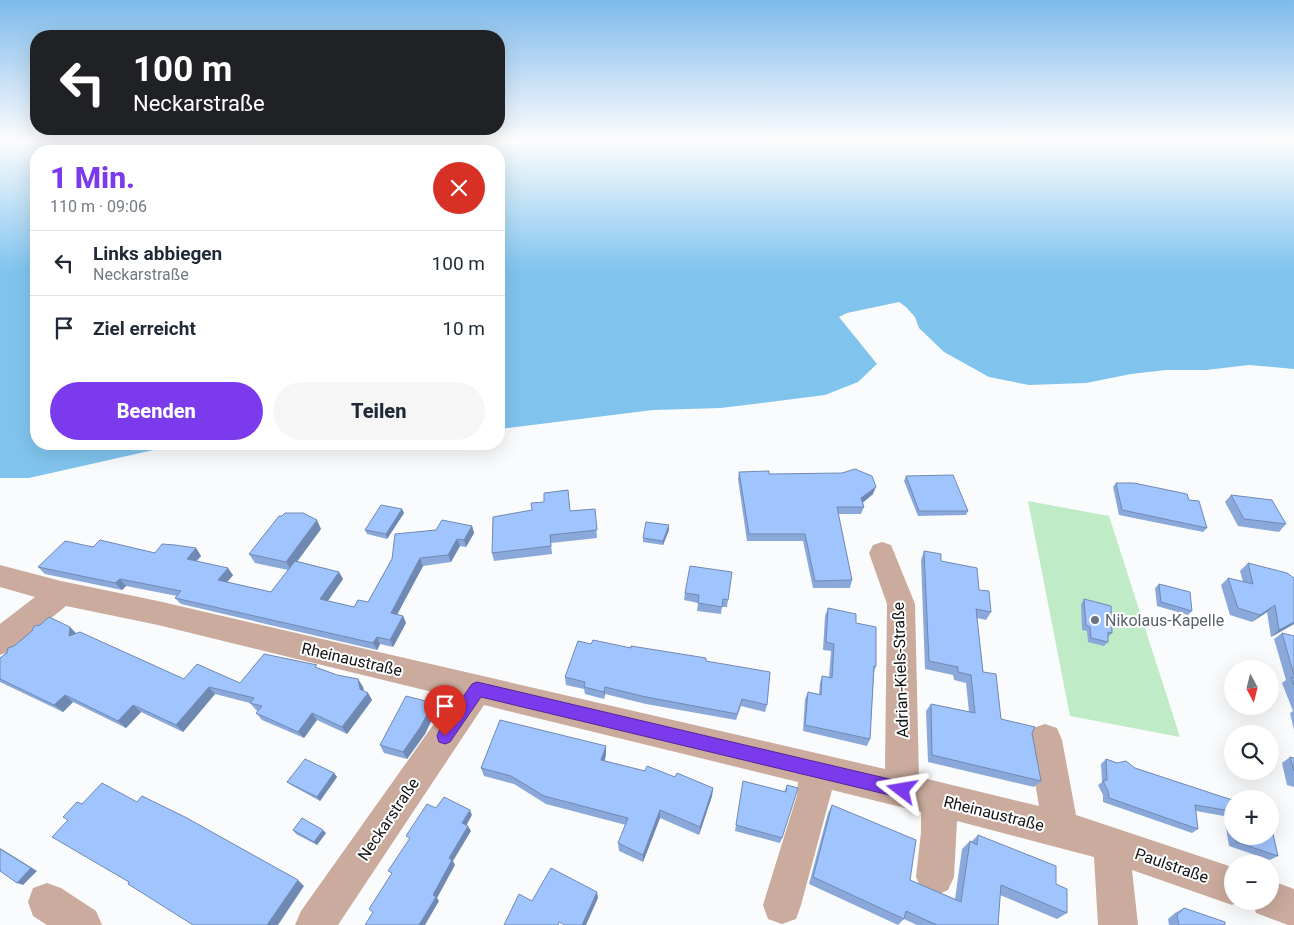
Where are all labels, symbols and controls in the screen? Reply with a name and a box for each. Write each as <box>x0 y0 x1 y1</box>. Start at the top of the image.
text: 100 m <box>133 49 232 90</box>
icon: left <box>50 50 115 115</box>
text: Neckarstraße <box>133 91 265 116</box>
text: 1 Min. <box>50 160 135 195</box>
button: close <box>433 162 485 214</box>
text: 110 m · 09:06 <box>50 197 147 216</box>
text: Links abbiegen <box>93 242 222 265</box>
icon: left <box>50 249 78 277</box>
text: 100 m <box>432 252 485 275</box>
text: Neckarstraße <box>93 265 189 284</box>
icon: arrive <box>50 314 78 342</box>
text: Ziel erreicht <box>93 317 196 340</box>
text: 10 m <box>442 317 485 340</box>
button: Beenden <box>50 382 263 440</box>
button: Teilen <box>273 382 485 440</box>
street label: Adrian-Kiels-Straße <box>889 602 912 738</box>
place label: Nikolaus-Kapelle <box>1105 611 1224 630</box>
marker: Nikolaus-Kapelle <box>1089 614 1101 626</box>
street label: Rheinaustraße <box>300 639 404 680</box>
north arrow <box>1224 660 1279 715</box>
map controls <box>1224 660 1279 910</box>
pin <box>424 685 466 736</box>
icon: arrive <box>431 692 459 720</box>
button: search <box>1224 725 1279 780</box>
position arrow <box>875 763 927 815</box>
street label: Neckarstraße <box>354 774 423 864</box>
button: + <box>1224 790 1279 845</box>
street label: Rheinaustraße <box>942 792 1046 835</box>
street label: Paulstraße <box>1132 844 1211 887</box>
button: − <box>1224 855 1279 910</box>

